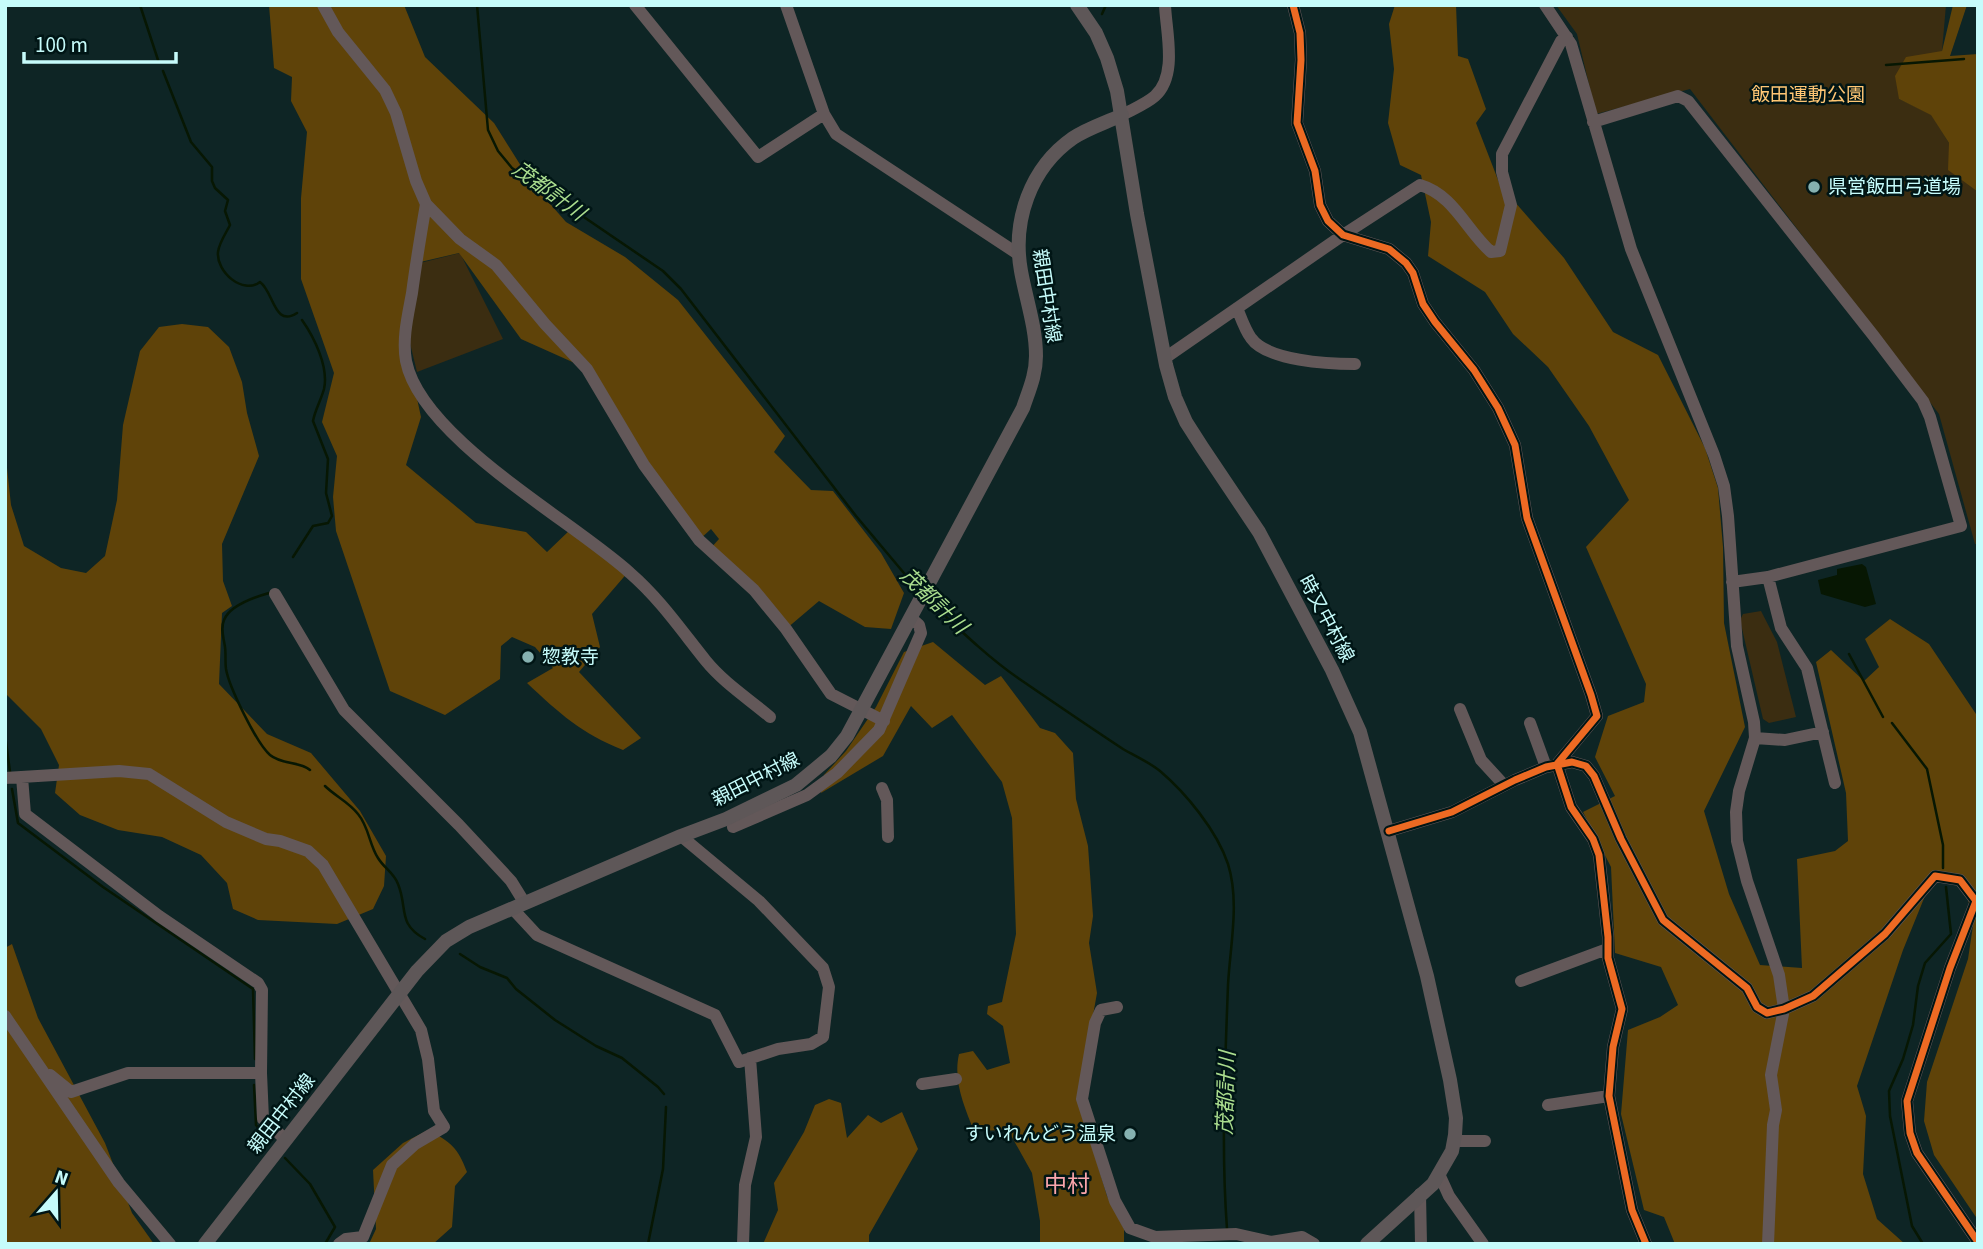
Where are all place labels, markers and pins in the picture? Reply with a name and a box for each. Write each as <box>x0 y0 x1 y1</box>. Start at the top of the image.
place label: 県営飯田弓道場 <box>1828 174 1961 201</box>
marker: 県営飯田弓道場 <box>1806 179 1822 195</box>
place label: 惣教寺 <box>542 644 599 671</box>
marker: 惣教寺 <box>520 649 536 665</box>
place label: すいれんどう温泉 <box>965 1121 1116 1148</box>
marker: すいれんどう温泉 <box>1122 1126 1138 1142</box>

